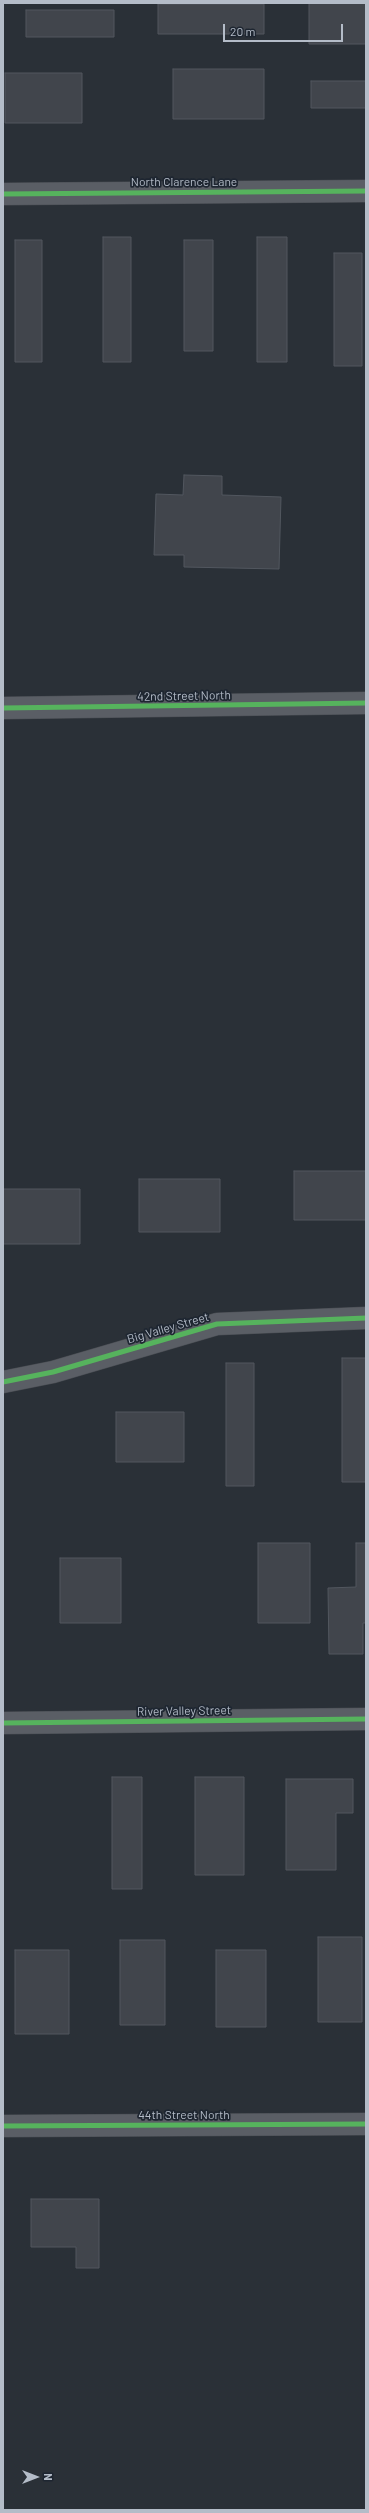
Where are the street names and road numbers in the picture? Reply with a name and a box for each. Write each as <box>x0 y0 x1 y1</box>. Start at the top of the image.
street label: North Clarence Lane <box>131 175 237 189</box>
street label: 42nd Street North <box>137 688 231 704</box>
street label: Big Valley Street <box>125 1309 211 1347</box>
street label: River Valley Street <box>137 1703 231 1719</box>
street label: 44th Street North <box>138 2108 230 2122</box>

